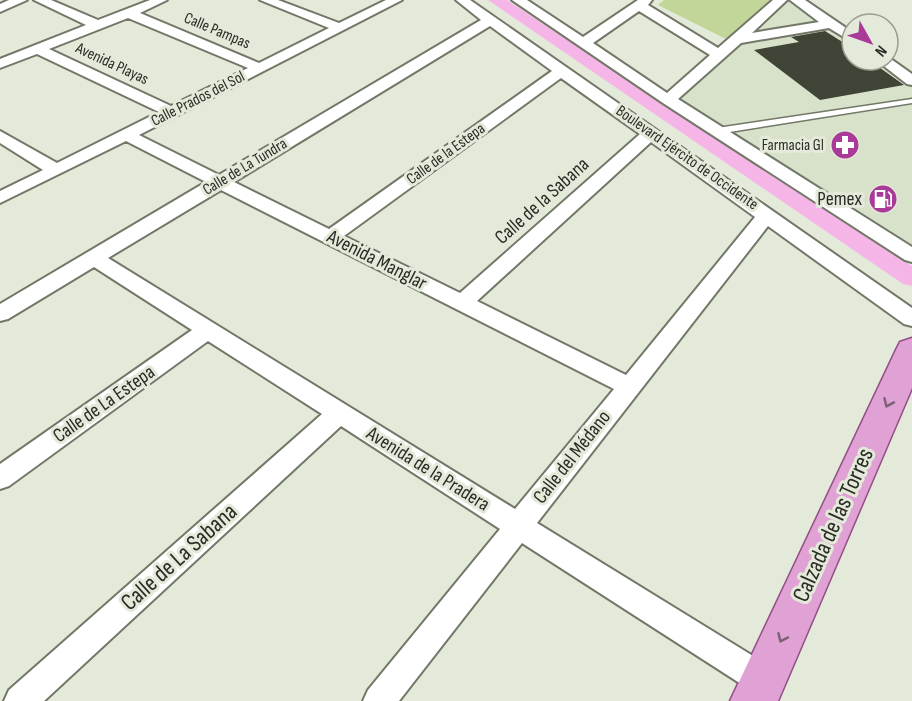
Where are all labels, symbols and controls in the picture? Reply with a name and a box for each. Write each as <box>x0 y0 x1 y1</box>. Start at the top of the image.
street label: Calle Pampas <box>181 9 253 54</box>
north arrow <box>840 12 900 72</box>
street label: Avenida Playas <box>72 38 152 89</box>
text: N <box>870 41 890 60</box>
street label: Calle Prados del Sol <box>148 67 248 131</box>
street label: Boulevard Ejército de Occidente <box>612 102 762 214</box>
street label: Calle de la Estepa <box>403 119 489 189</box>
pharmacy icon: Farmacia GI <box>829 129 861 161</box>
street label: Calle de La Tundra <box>199 134 291 200</box>
place label: Farmacia GI <box>762 136 824 155</box>
street label: Calle de la Sabana <box>490 152 594 250</box>
fuel station icon: Pemex <box>867 183 899 215</box>
place label: Pemex <box>817 187 862 211</box>
street label: Avenida Manglar <box>322 224 431 295</box>
street label: Calle de La Estepa <box>48 360 160 448</box>
one-way arrow <box>883 397 895 408</box>
street label: Calle del Médano <box>528 406 616 508</box>
street label: Avenida de la Pradera <box>361 421 494 516</box>
street label: Calzada de las Torres <box>786 444 880 606</box>
street label: Calle de La Sabana <box>115 497 243 617</box>
one-way arrow <box>778 632 790 643</box>

